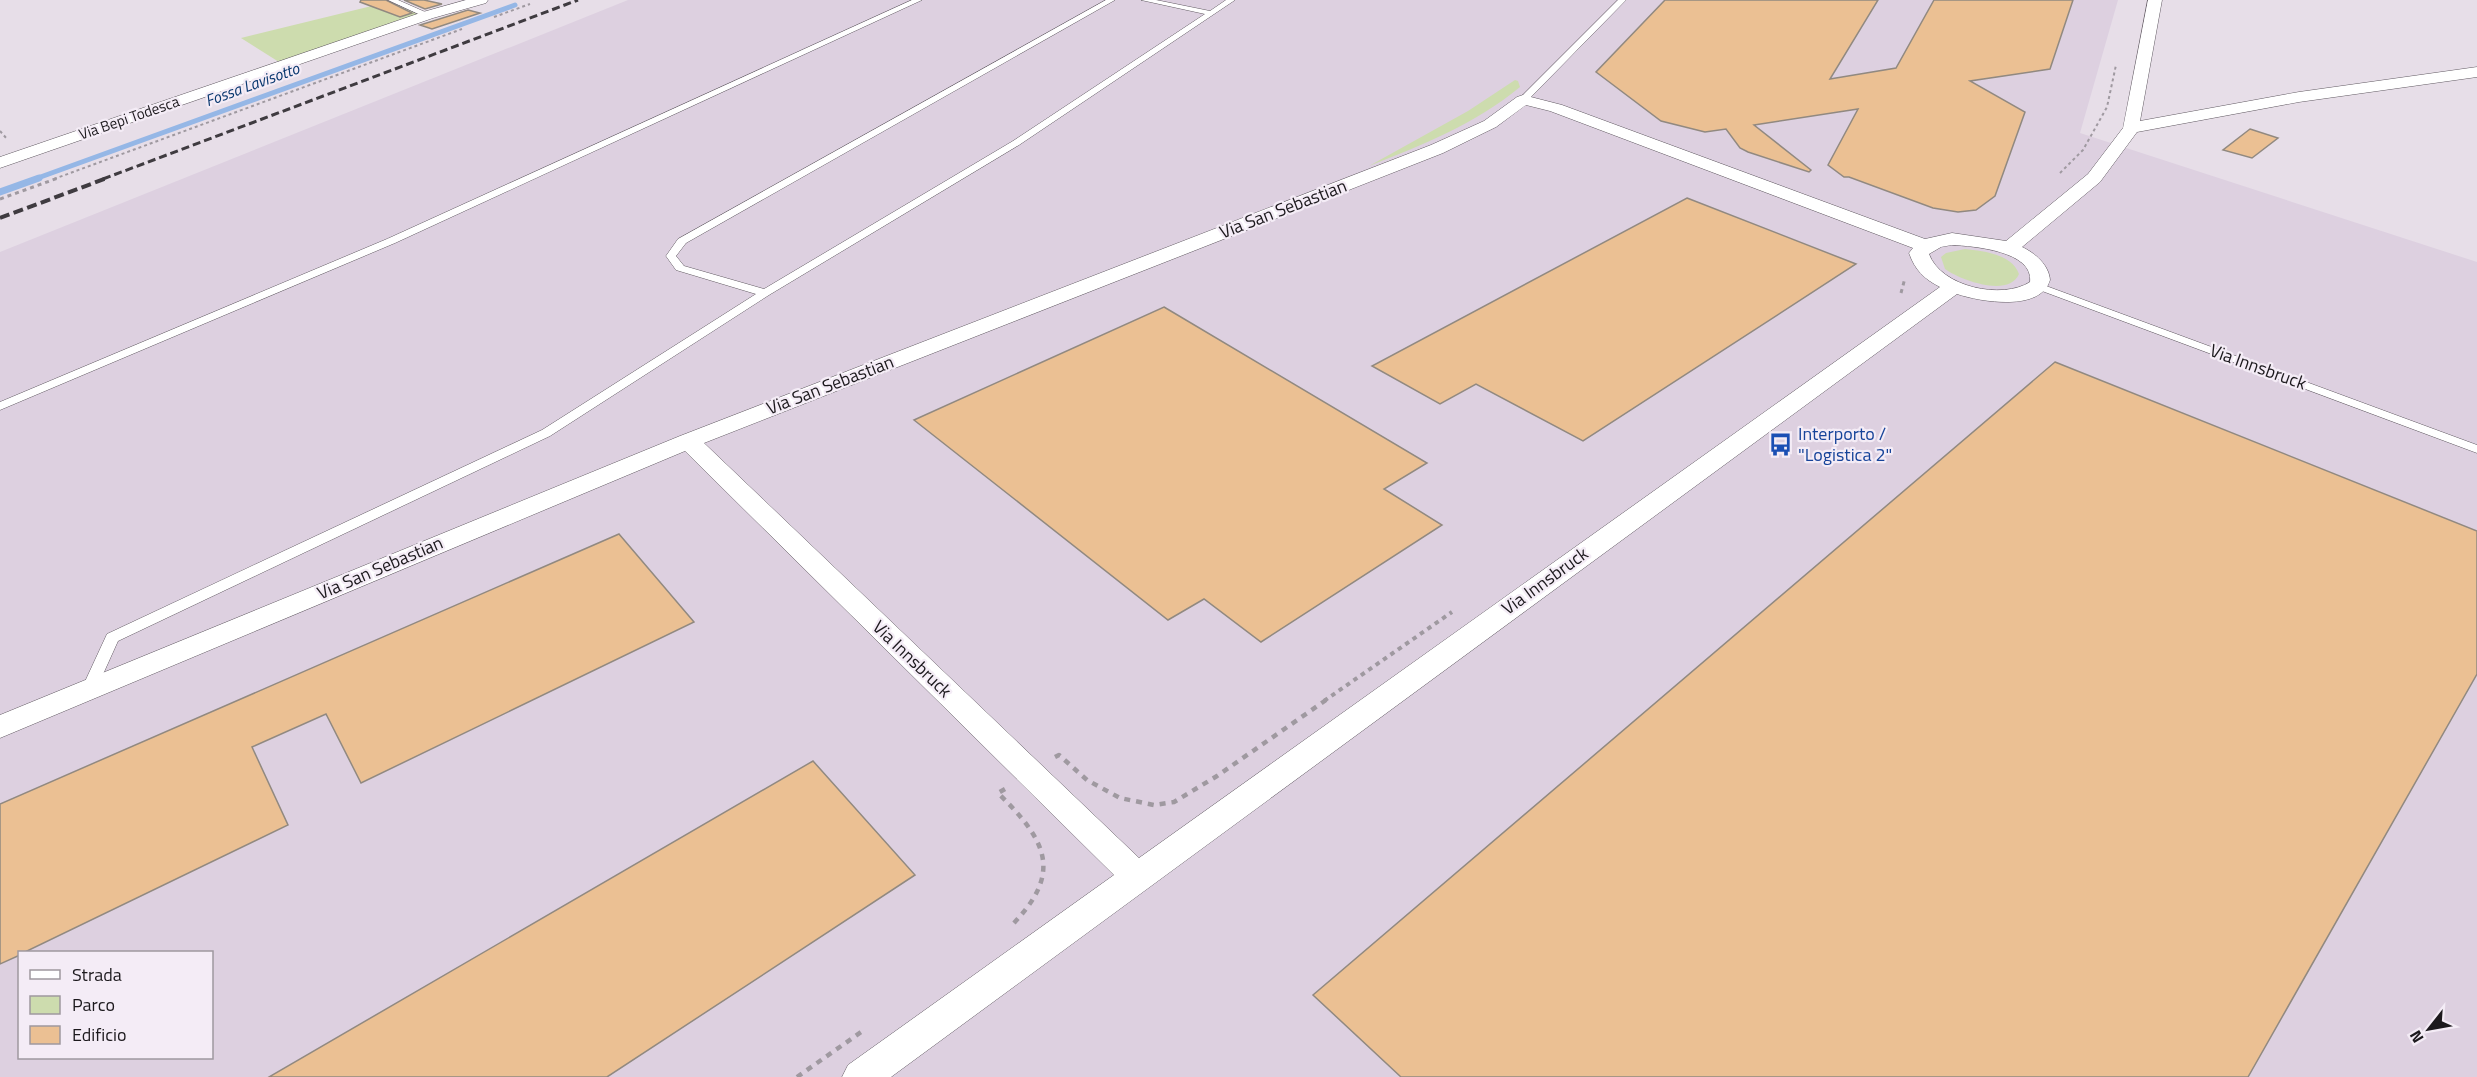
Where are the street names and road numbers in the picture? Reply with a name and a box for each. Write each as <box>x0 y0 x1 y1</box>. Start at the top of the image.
street label: Via Bepi Todesca <box>75 89 183 146</box>
street label: Via San Sebastian <box>1215 172 1350 245</box>
street label: Via Innsbruck <box>2206 337 2311 397</box>
street label: Via San Sebastian <box>762 348 897 421</box>
street label: Via San Sebastian <box>313 529 447 606</box>
street label: Via Innsbruck <box>1496 540 1594 621</box>
street label: Via Innsbruck <box>867 614 958 704</box>

